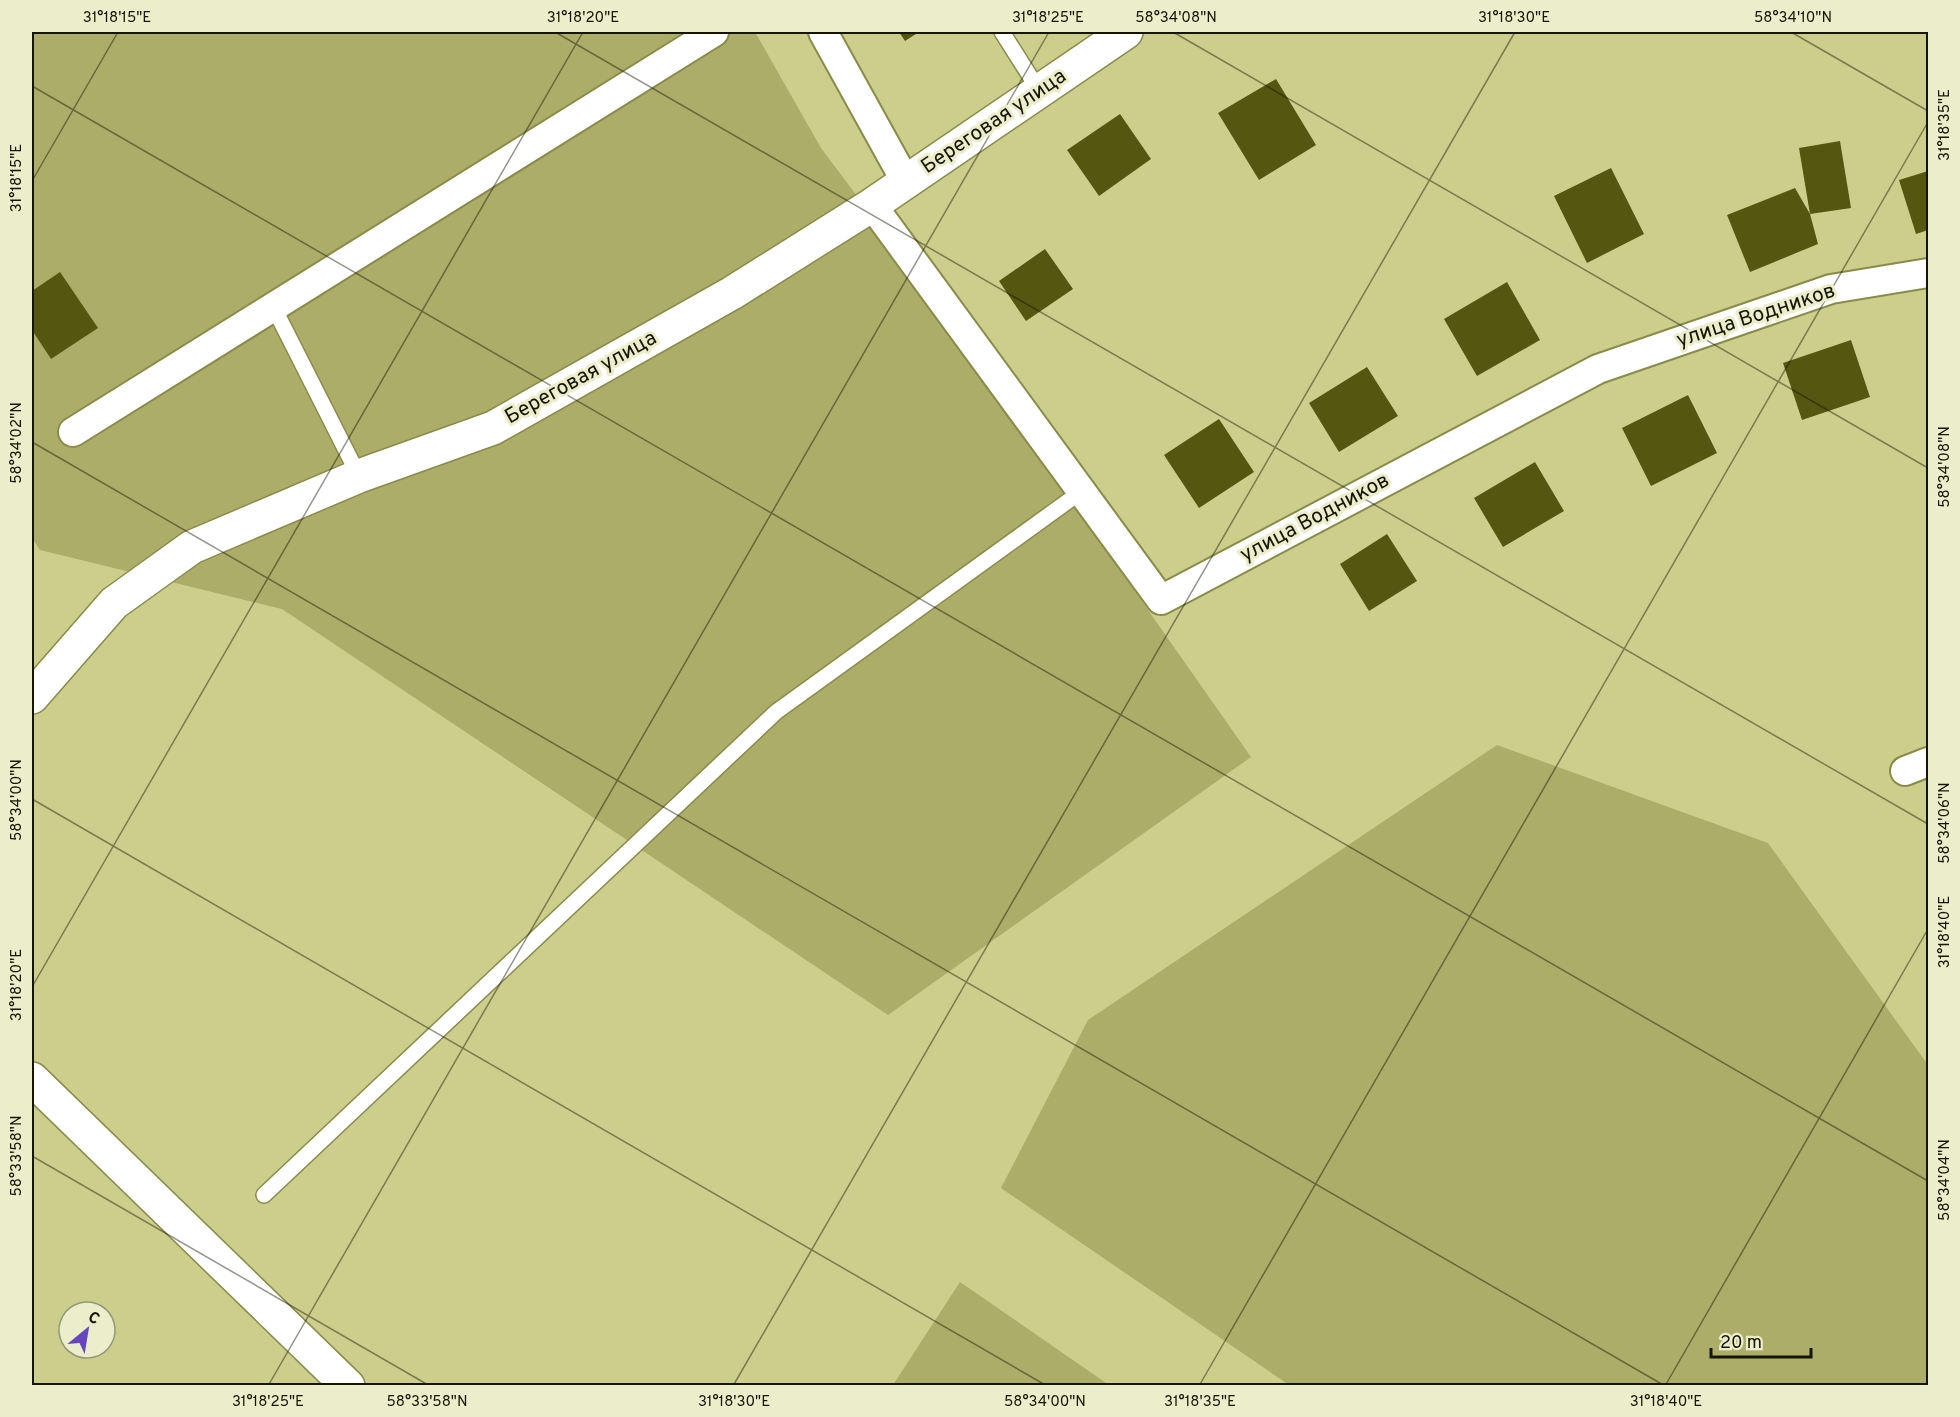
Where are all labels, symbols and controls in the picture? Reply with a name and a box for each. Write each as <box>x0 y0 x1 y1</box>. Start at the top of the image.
text: 31°18'15"E <box>83 9 151 28</box>
text: 31°18'20"E <box>547 9 619 28</box>
text: 31°18'25"E <box>1012 9 1084 28</box>
text: 58°34'08"N <box>1135 9 1217 28</box>
text: 31°18'30"E <box>1478 9 1550 28</box>
text: 58°34'10"N <box>1754 9 1832 28</box>
street label: Береговая улица <box>916 63 1072 181</box>
text: 31°18'35"E <box>1936 89 1955 161</box>
text: 31°18'15"E <box>8 144 27 212</box>
street label: улица Водников <box>1673 278 1839 354</box>
street label: Береговая улица <box>500 325 662 431</box>
text: 58°34'02"N <box>8 402 27 484</box>
text: 58°34'08"N <box>1936 426 1955 508</box>
street label: улица Водников <box>1236 467 1394 569</box>
text: 58°34'00"N <box>8 759 27 841</box>
text: 58°34'06"N <box>1936 782 1955 864</box>
text: 31°18'40"E <box>1936 896 1955 968</box>
text: 31°18'20"E <box>8 949 27 1021</box>
text: 58°33'58"N <box>8 1115 27 1197</box>
text: 58°34'04"N <box>1936 1139 1955 1221</box>
north arrow <box>57 1300 117 1360</box>
text: С <box>84 1308 103 1330</box>
scale bar <box>1711 1321 1812 1359</box>
text: 20 m <box>1720 1332 1762 1355</box>
text: 31°18'25"E <box>232 1393 304 1412</box>
text: 58°33'58"N <box>386 1393 468 1412</box>
text: 31°18'30"E <box>698 1393 770 1412</box>
text: 58°34'00"N <box>1004 1393 1086 1412</box>
text: 31°18'35"E <box>1164 1393 1236 1412</box>
text: 31°18'40"E <box>1630 1393 1702 1412</box>

